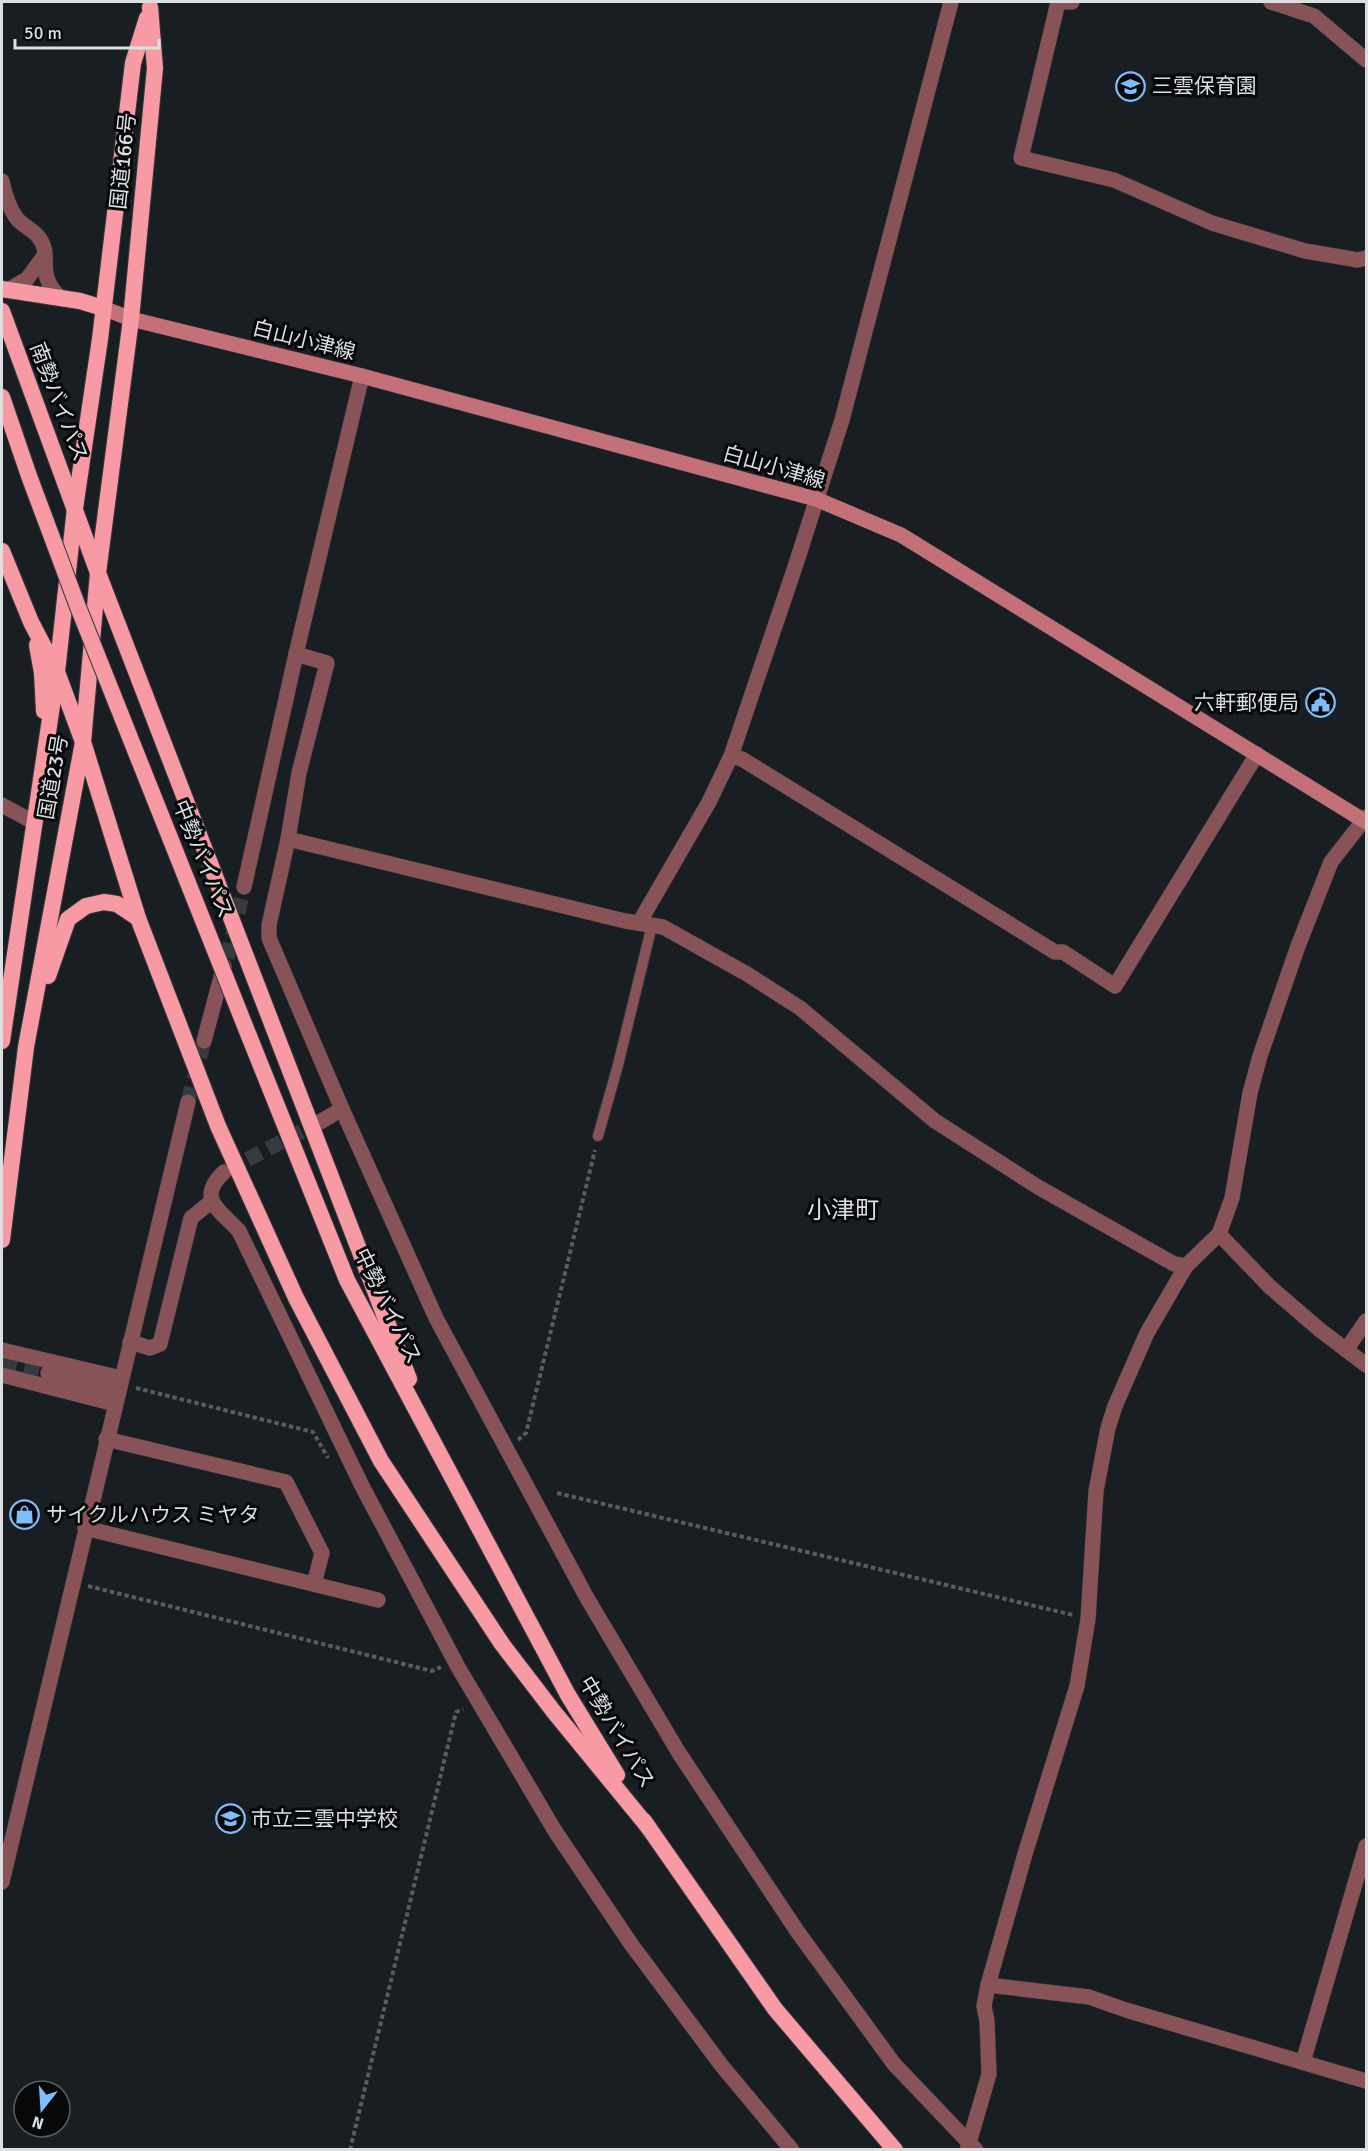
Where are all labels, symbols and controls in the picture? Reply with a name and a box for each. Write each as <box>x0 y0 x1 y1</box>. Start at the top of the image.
scale bar <box>15 12 159 50</box>
text: 50 m <box>24 22 62 44</box>
school or university icon: 三雲保育園 <box>1115 70 1147 102</box>
place label: 三雲保育園 <box>1152 73 1257 99</box>
street label: 国道166号 <box>105 111 141 211</box>
street label: 白山小津線 <box>250 315 358 365</box>
street label: 南勢バイパス <box>24 339 94 465</box>
street label: 白山小津線 <box>720 440 828 494</box>
public building icon: 六軒郵便局 <box>1304 687 1336 719</box>
place label: 六軒郵便局 <box>1194 690 1299 716</box>
street label: 国道23号 <box>33 733 73 821</box>
street label: 中勢バイパス <box>167 796 239 922</box>
district label: 小津町 <box>807 1195 879 1225</box>
street label: 中勢バイパス <box>349 1244 427 1368</box>
shop icon: サイクルハウス ミヤタ <box>9 1499 41 1531</box>
place label: サイクルハウス ミヤタ <box>46 1502 260 1528</box>
street label: 中勢バイパス <box>574 1671 660 1793</box>
school or university icon: 市立三雲中学校 <box>214 1803 246 1835</box>
place label: 市立三雲中学校 <box>251 1806 398 1832</box>
north arrow <box>12 2079 72 2139</box>
text: N <box>30 2111 46 2134</box>

